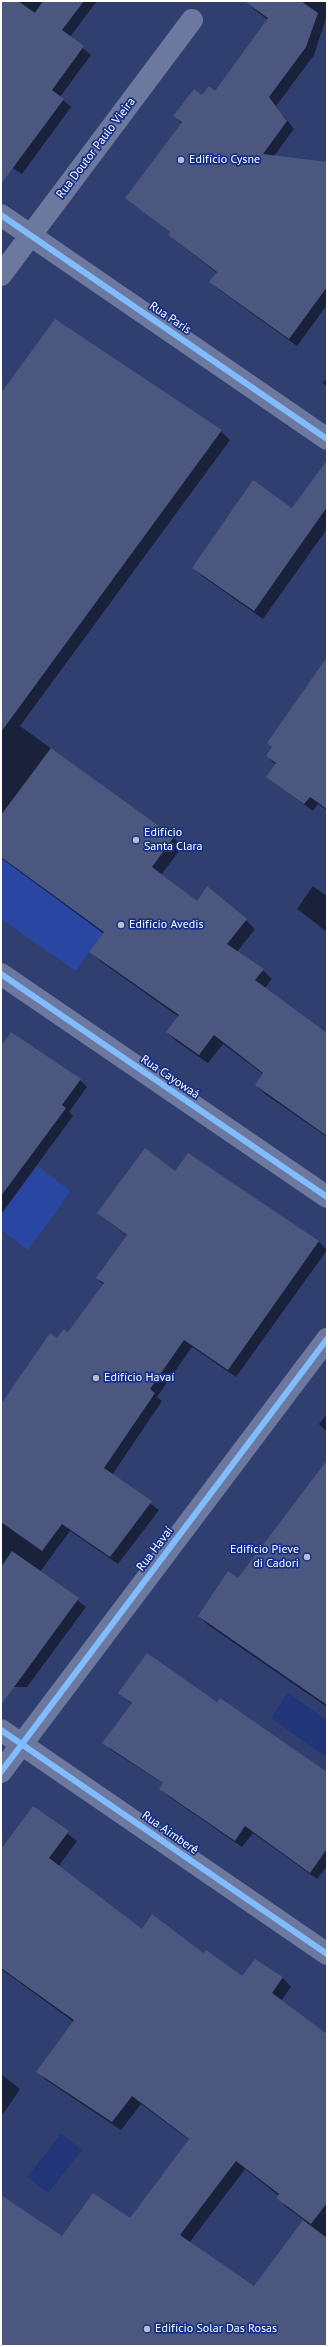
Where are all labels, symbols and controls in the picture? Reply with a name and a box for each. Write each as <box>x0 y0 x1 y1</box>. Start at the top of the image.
street label: Rua Doutor Paulo Vieira <box>53 95 139 201</box>
place label: Edifício Cysne <box>189 153 260 167</box>
marker: Edifício Cysne <box>176 155 186 165</box>
street label: Rua Paris <box>146 299 194 337</box>
place label: Edifício Santa Clara <box>144 826 202 854</box>
marker: Edifício Santa Clara <box>131 835 141 845</box>
place label: Edifício Avedis <box>129 918 203 932</box>
marker: Edifício Avedis <box>116 920 126 930</box>
street label: Rua Cayowaá <box>138 1052 202 1102</box>
place label: Edifício Havaí <box>104 1371 174 1385</box>
marker: Edifício Havaí <box>91 1373 101 1383</box>
street label: Rua Havaí <box>134 1524 176 1574</box>
place label: Edifício Pieve di Cadori <box>230 1543 299 1571</box>
marker: Edifício Pieve di Cadori <box>302 1552 312 1562</box>
street label: Rua Aimberê <box>139 1808 201 1858</box>
place label: Edifício Solar Das Rosas <box>155 2322 277 2336</box>
marker: Edifício Solar Das Rosas <box>142 2324 152 2334</box>

